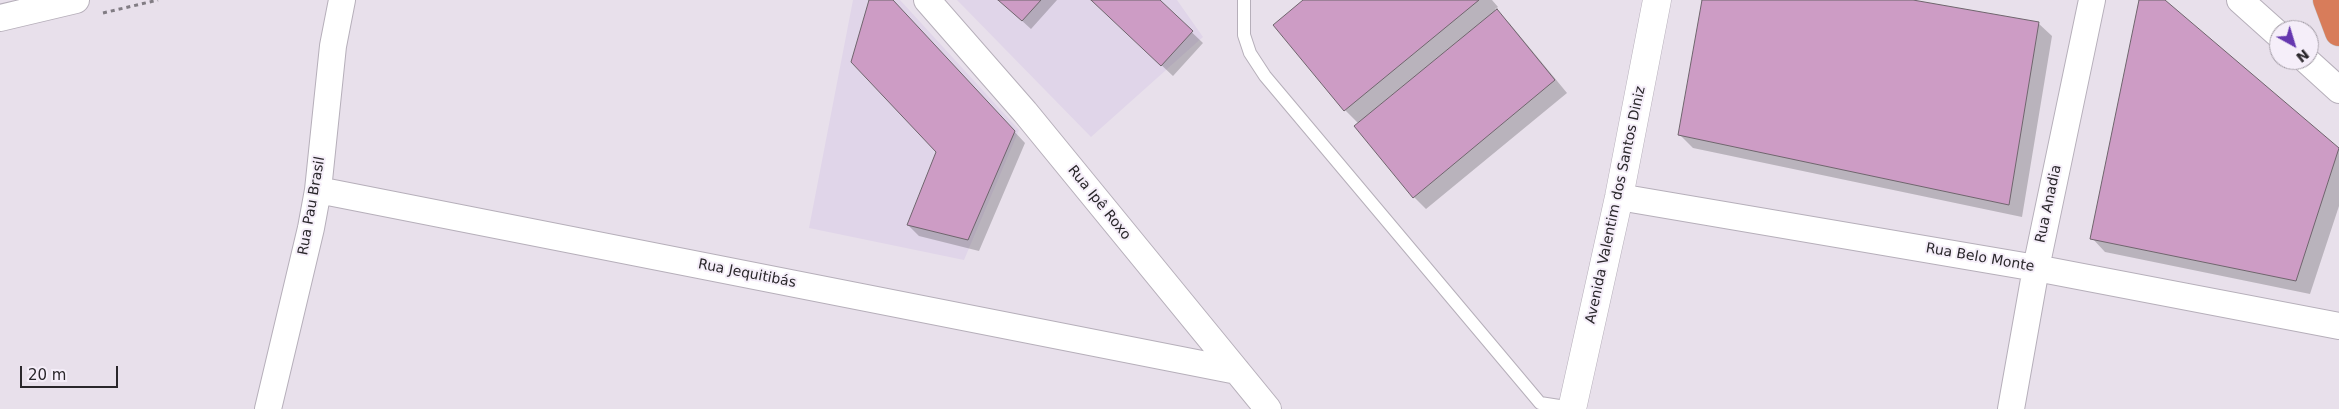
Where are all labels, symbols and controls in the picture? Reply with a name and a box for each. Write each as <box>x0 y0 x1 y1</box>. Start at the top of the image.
north arrow <box>2269 20 2319 70</box>
text: N <box>2293 46 2312 66</box>
street label: Avenida Valentim dos Santos Diniz <box>1583 85 1649 325</box>
street label: Rua Pau Brasil <box>295 155 329 257</box>
street label: Rua Ipê Roxo <box>1064 162 1134 244</box>
street label: Rua Anadia <box>2033 163 2065 245</box>
street label: Rua Belo Monte <box>1925 240 2035 276</box>
street label: Rua Jequitibás <box>697 256 797 292</box>
scale bar <box>22 356 120 388</box>
text: 20 m <box>28 366 66 384</box>

